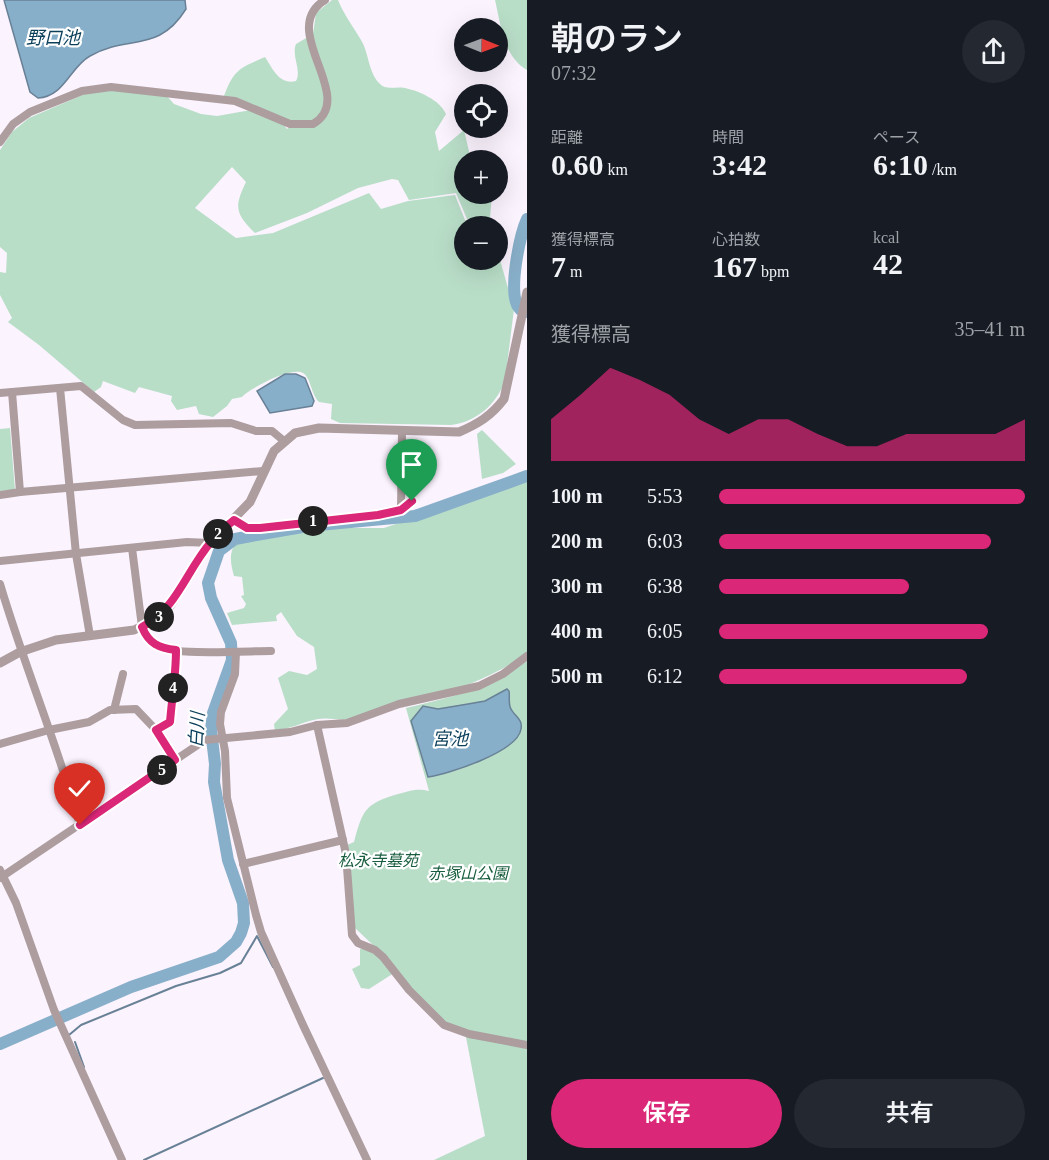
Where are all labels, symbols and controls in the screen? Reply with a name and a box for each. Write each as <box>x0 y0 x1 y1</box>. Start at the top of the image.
north arrow <box>454 18 508 72</box>
map controls <box>454 18 508 270</box>
button: share <box>962 20 1025 83</box>
text: 朝のラン <box>551 21 683 57</box>
water label: 野口池 <box>26 28 82 48</box>
text: 07:32 <box>551 62 597 84</box>
button: locate <box>454 84 508 138</box>
text: 距離 <box>551 129 583 146</box>
text: 時間 <box>712 129 744 146</box>
text: ペース <box>873 129 920 146</box>
text: 0.60 <box>551 148 604 181</box>
text: 3:42 <box>712 148 767 181</box>
text: 6:10 <box>873 148 928 181</box>
button: + <box>454 150 508 204</box>
text: km <box>604 161 628 178</box>
text: /km <box>928 161 957 178</box>
button: − <box>454 216 508 270</box>
text: kcal <box>873 229 900 246</box>
text: 獲得標高 <box>551 231 615 248</box>
text: 心拍数 <box>712 231 760 248</box>
text: 42 <box>873 247 903 280</box>
text: 7 <box>551 250 566 283</box>
text: 167 <box>712 250 757 283</box>
text: m <box>566 263 582 280</box>
text: bpm <box>757 263 789 280</box>
text: 35–41 m <box>954 318 1025 340</box>
text: 獲得標高 <box>551 323 631 345</box>
pin <box>386 439 437 501</box>
icon: arrive <box>395 448 428 481</box>
text: 100 m <box>551 485 603 507</box>
text: 5:53 <box>647 485 683 507</box>
pin: 1 <box>298 506 328 536</box>
text: 1 <box>309 512 317 529</box>
pin: 2 <box>203 519 233 549</box>
text: 2 <box>214 525 222 542</box>
text: 200 m <box>551 530 603 552</box>
text: 6:03 <box>647 530 683 552</box>
text: 300 m <box>551 575 603 597</box>
text: 6:38 <box>647 575 683 597</box>
pin: 3 <box>144 602 174 632</box>
text: 3 <box>155 608 163 625</box>
text: 400 m <box>551 620 603 642</box>
text: 6:05 <box>647 620 683 642</box>
text: 500 m <box>551 665 603 687</box>
text: 6:12 <box>647 665 683 687</box>
pin: 4 <box>158 673 188 703</box>
text: 4 <box>169 679 177 696</box>
water label: 白川 <box>186 710 208 748</box>
water label: 宮池 <box>432 729 470 749</box>
pin: 5 <box>147 755 177 785</box>
text: 5 <box>158 761 166 778</box>
pin <box>54 763 105 825</box>
icon: check <box>63 772 96 805</box>
park label: 松永寺墓苑 <box>338 852 421 869</box>
park label: 赤塚山公園 <box>428 865 510 882</box>
button: 保存 <box>551 1079 782 1148</box>
button: 共有 <box>794 1079 1025 1148</box>

